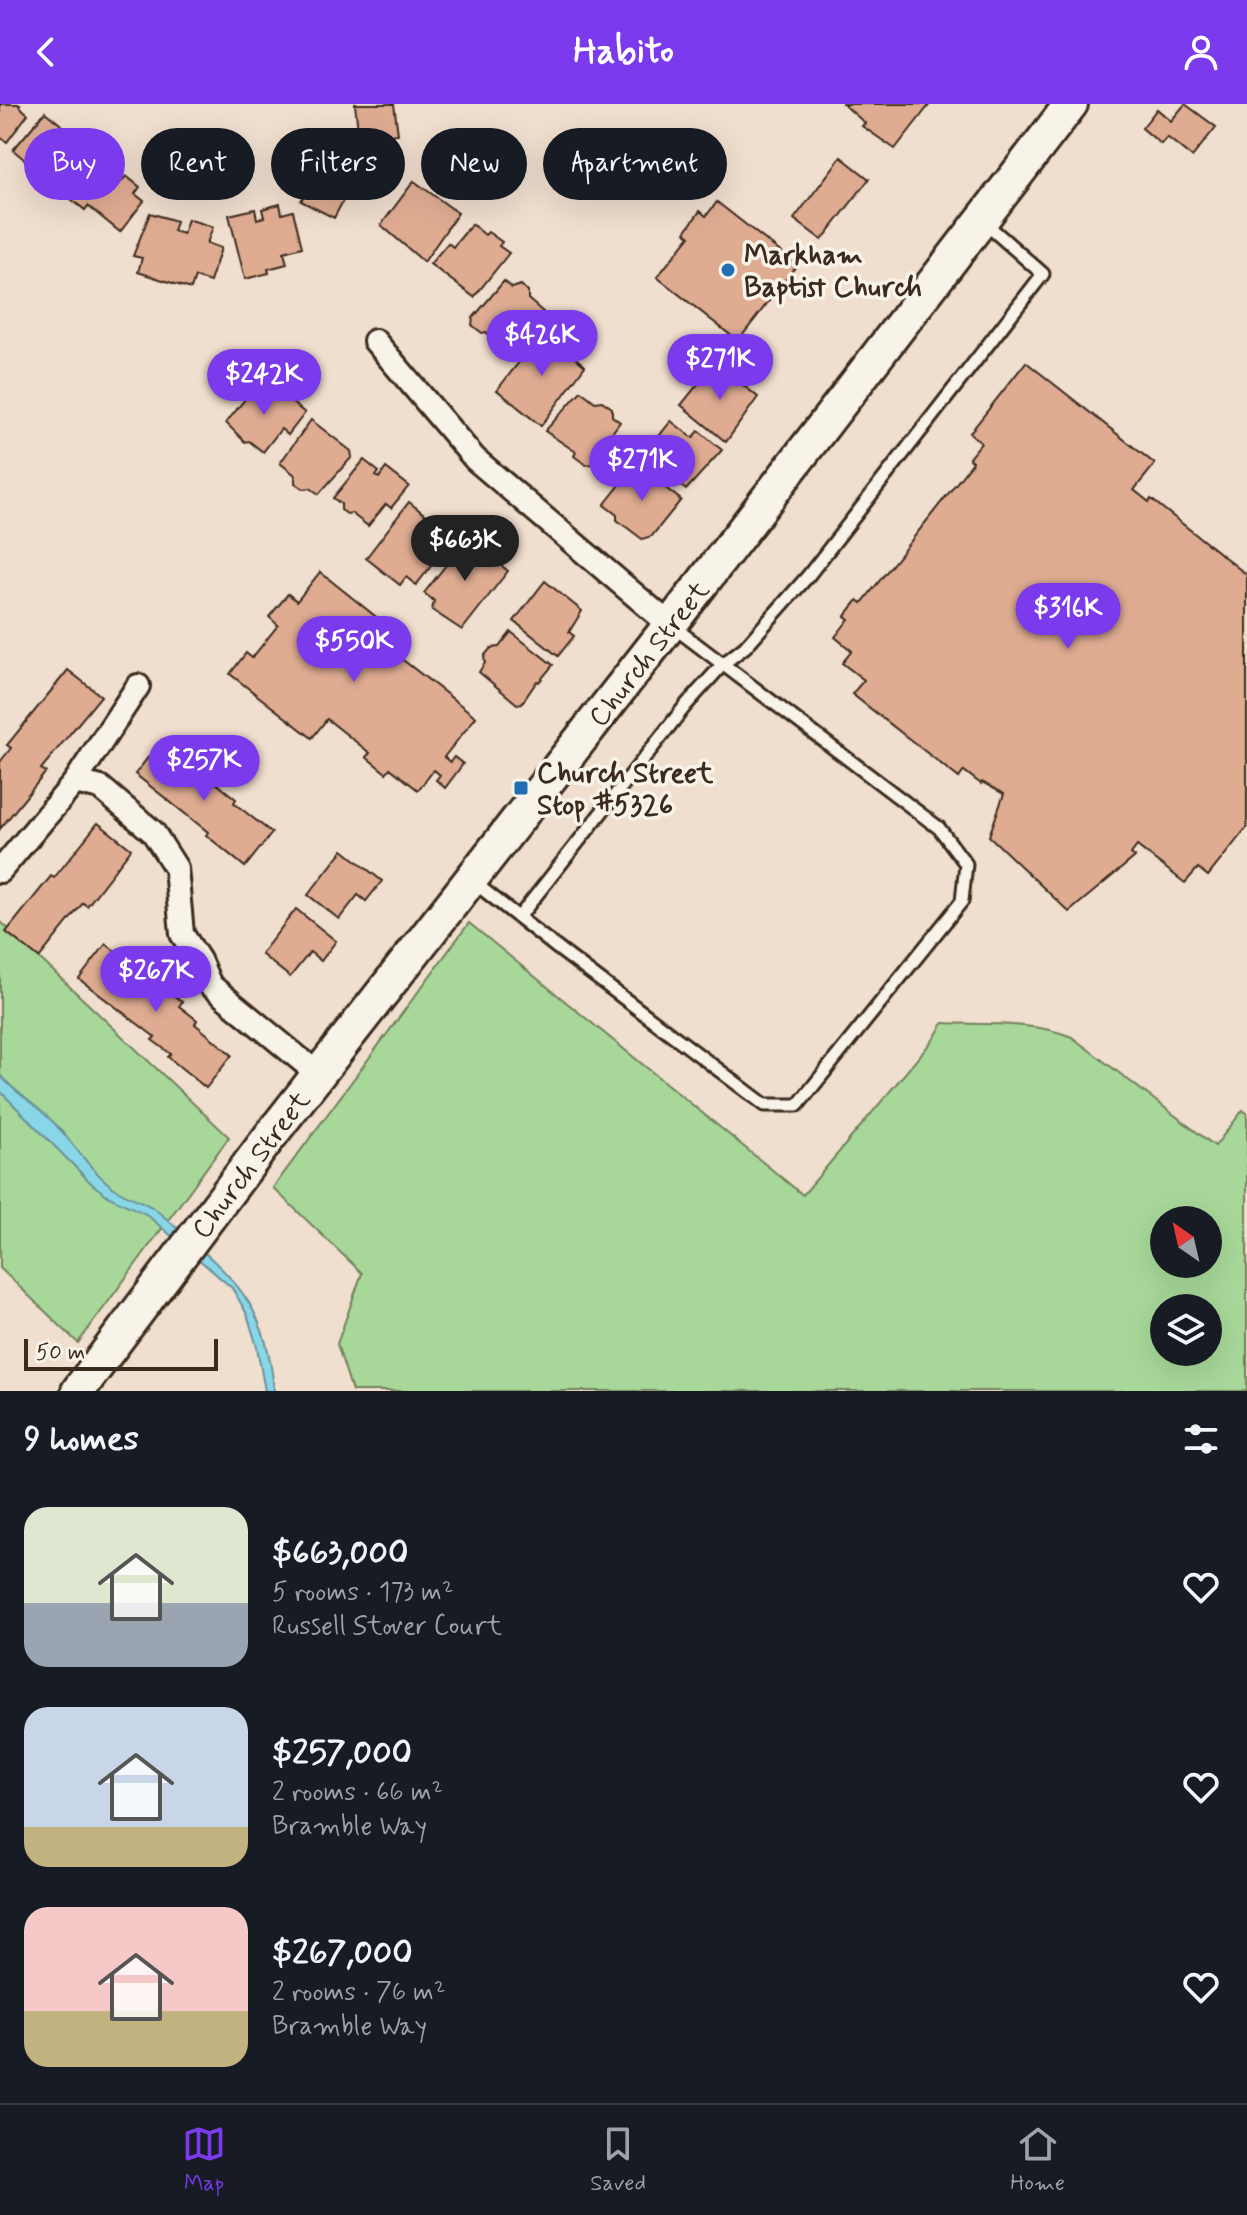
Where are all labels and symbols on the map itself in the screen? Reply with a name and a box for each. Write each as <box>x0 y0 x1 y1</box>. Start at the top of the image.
place label: Markham Baptist Church <box>744 238 922 307</box>
marker: Markham Baptist Church <box>719 261 737 279</box>
pin: $426K <box>486 310 598 378</box>
pin: $271K <box>664 334 776 402</box>
pin: $242K <box>208 349 320 417</box>
pin: $271K <box>586 435 698 503</box>
pin: $663K <box>409 515 521 583</box>
street label: Church Street <box>581 573 719 735</box>
pin: $316K <box>1012 583 1124 651</box>
pin: $550K <box>298 616 410 684</box>
pin: $257K <box>148 735 260 803</box>
place label: Church Street Stop #5326 <box>537 756 714 825</box>
marker: Church Street Stop #5326 <box>512 779 530 797</box>
pin: $267K <box>100 946 212 1014</box>
street label: Church Street <box>184 1084 320 1247</box>
north arrow <box>1150 1206 1222 1278</box>
scale bar <box>24 1335 218 1371</box>

